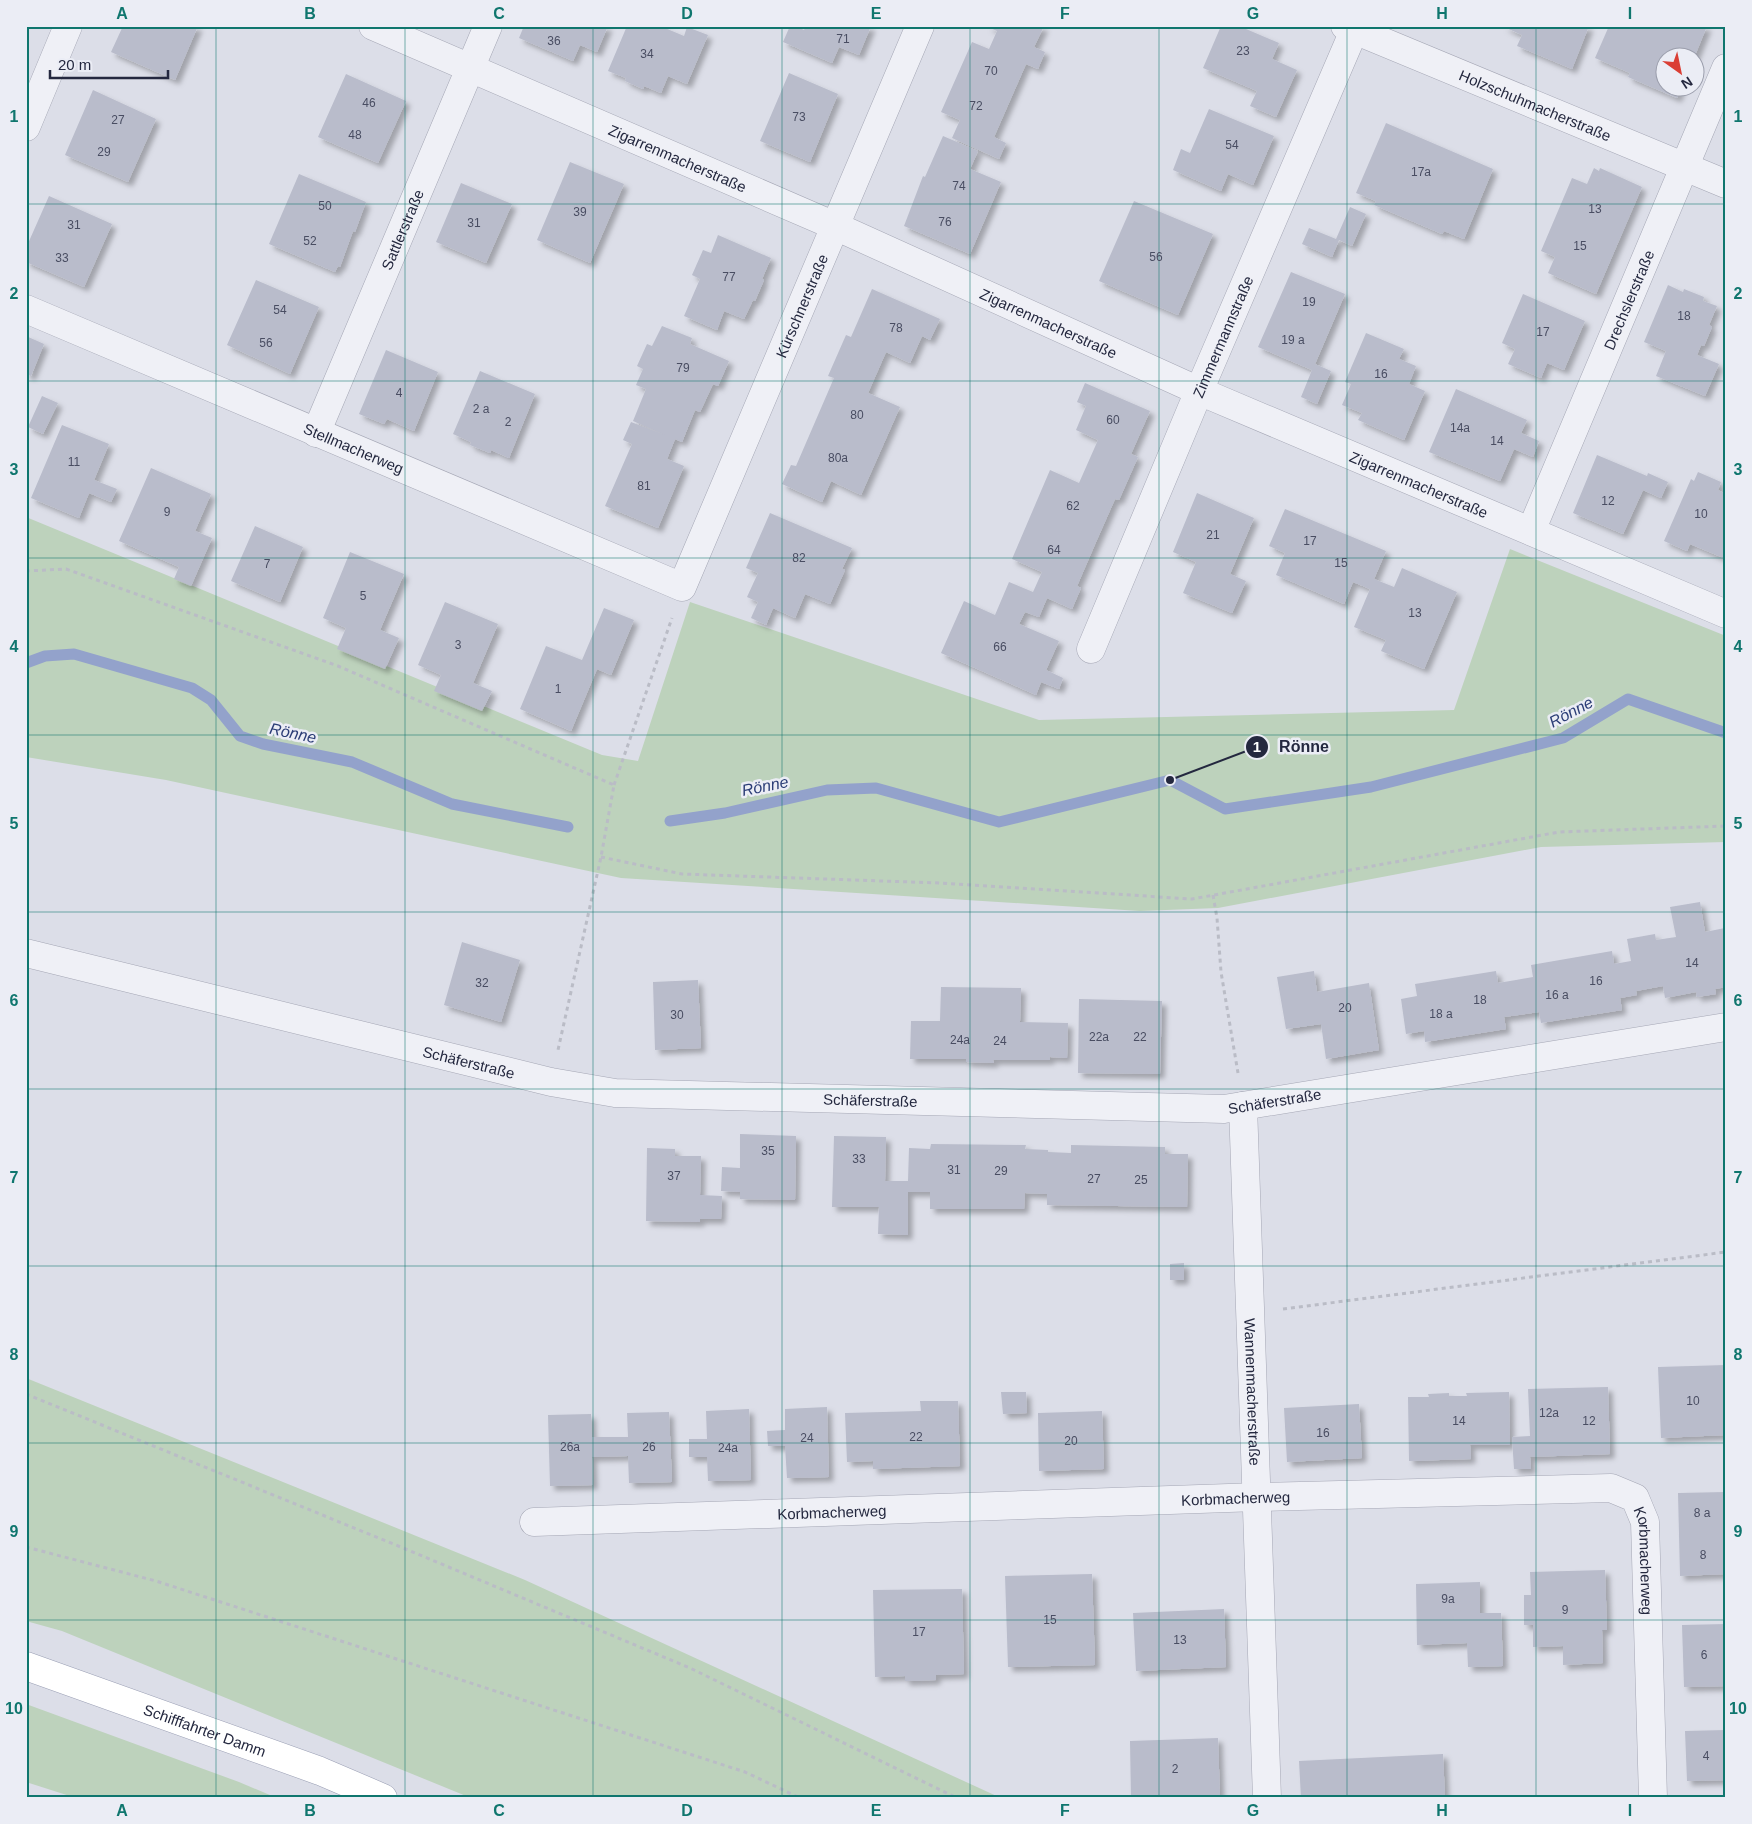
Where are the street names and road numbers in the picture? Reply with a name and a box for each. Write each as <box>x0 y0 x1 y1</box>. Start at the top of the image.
street label: Holzschuhmacherstraße <box>1457 66 1614 144</box>
street label: Zigarrenmacherstraße <box>606 121 749 195</box>
street label: Sattlerstraße <box>377 187 427 272</box>
street label: Drechslerstraße <box>1600 247 1657 352</box>
street label: Kürschnerstraße <box>772 251 831 360</box>
street label: Zimmermannstraße <box>1189 273 1256 400</box>
street label: Zigarrenmacherstraße <box>978 284 1120 361</box>
street label: Stellmacherweg <box>301 419 406 477</box>
street label: Zigarrenmacherstraße <box>1347 447 1491 521</box>
street label: Schäferstraße <box>421 1042 517 1081</box>
street label: Schäferstraße <box>1227 1085 1322 1117</box>
street label: Schäferstraße <box>823 1090 918 1109</box>
street label: Wannenmacherstraße <box>1242 1318 1264 1466</box>
street label: Korbmacherweg <box>1181 1488 1290 1508</box>
street label: Korbmacherweg <box>777 1501 887 1522</box>
street label: Korbmacherweg <box>1631 1504 1656 1615</box>
street label: Schifffahrter Damm <box>141 1700 268 1760</box>

